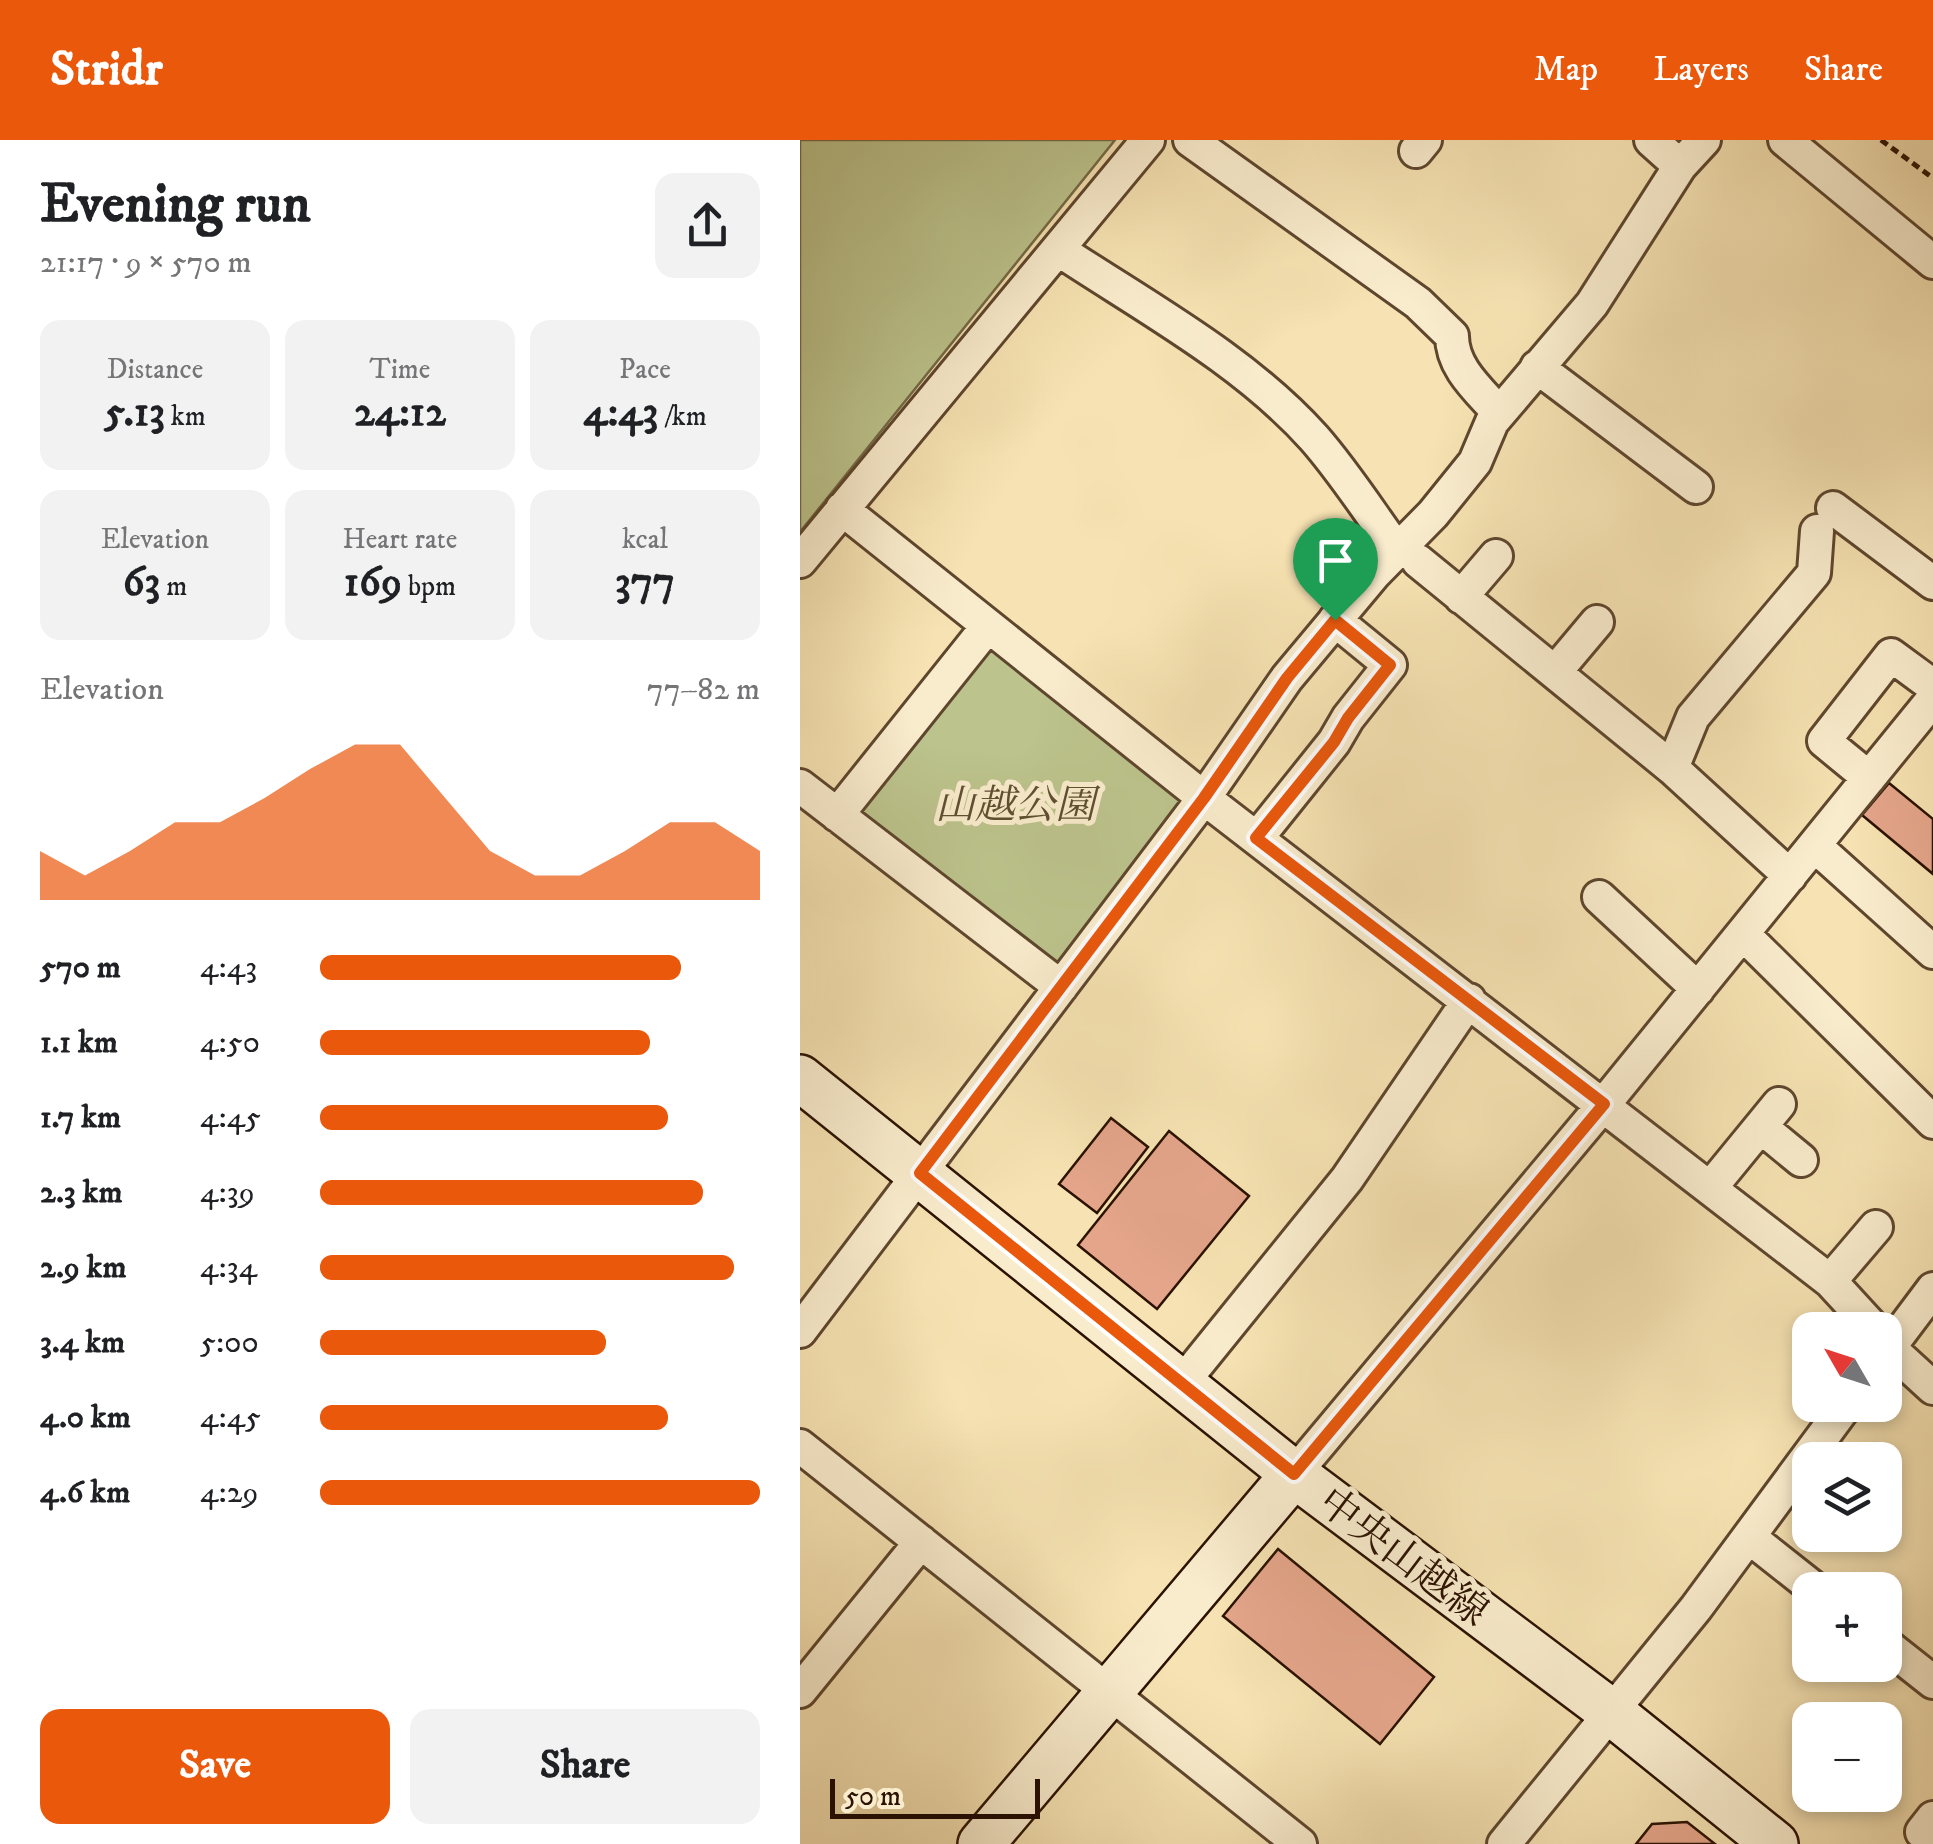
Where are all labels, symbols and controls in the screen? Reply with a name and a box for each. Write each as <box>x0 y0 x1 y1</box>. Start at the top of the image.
text: Stridr <box>50 40 163 100</box>
text: Map <box>1534 48 1598 92</box>
text: Layers <box>1653 48 1749 92</box>
text: Share <box>1804 48 1883 92</box>
text: Evening run <box>40 171 311 240</box>
button: share <box>655 173 760 278</box>
text: 21:17 · 9 × 570 m <box>40 243 252 283</box>
text: Distance <box>107 352 203 387</box>
text: Time <box>370 352 430 387</box>
text: Pace <box>619 352 671 387</box>
text: 5.13 <box>104 387 165 439</box>
text: 24:12 <box>354 387 446 439</box>
text: 4:43 <box>583 387 658 439</box>
text: km <box>165 399 206 434</box>
text: /km <box>658 399 707 434</box>
pin <box>1293 518 1378 621</box>
text: Elevation <box>101 522 209 557</box>
text: Heart rate <box>343 522 457 557</box>
text: kcal <box>622 522 668 557</box>
icon: arrive <box>1308 533 1363 588</box>
text: 63 <box>123 557 160 609</box>
text: 169 <box>344 557 402 609</box>
text: 377 <box>615 557 675 609</box>
text: m <box>160 569 187 604</box>
text: bpm <box>402 569 456 604</box>
text: Elevation <box>40 670 164 710</box>
text: 77–82 m <box>647 670 760 710</box>
park label: 山越公園 <box>935 782 1101 832</box>
text: 570 m <box>40 948 121 988</box>
text: 4:43 <box>200 948 257 988</box>
text: 1.1 km <box>40 1023 118 1063</box>
text: 4:50 <box>200 1023 260 1063</box>
text: 1.7 km <box>40 1098 121 1138</box>
text: 4:45 <box>200 1098 261 1138</box>
text: 2.3 km <box>40 1173 122 1213</box>
text: 4:39 <box>200 1173 255 1213</box>
text: 2.9 km <box>40 1248 127 1288</box>
text: 4:34 <box>200 1248 257 1288</box>
north arrow <box>1792 1312 1902 1422</box>
map controls <box>1792 1312 1902 1812</box>
text: 3.4 km <box>40 1323 125 1363</box>
text: 5:00 <box>200 1323 259 1363</box>
text: 4.0 km <box>40 1398 131 1438</box>
text: 4:45 <box>200 1398 261 1438</box>
button: layers <box>1792 1442 1902 1552</box>
text: 4.6 km <box>40 1473 130 1513</box>
text: 4:29 <box>200 1473 258 1513</box>
street label: 中央山越線 <box>1307 1478 1497 1639</box>
button: + <box>1792 1572 1902 1682</box>
button: − <box>1792 1702 1902 1812</box>
button: Save <box>40 1709 390 1824</box>
button: Share <box>410 1709 760 1824</box>
scale bar <box>830 1774 1040 1818</box>
text: 50 m <box>845 1779 901 1814</box>

